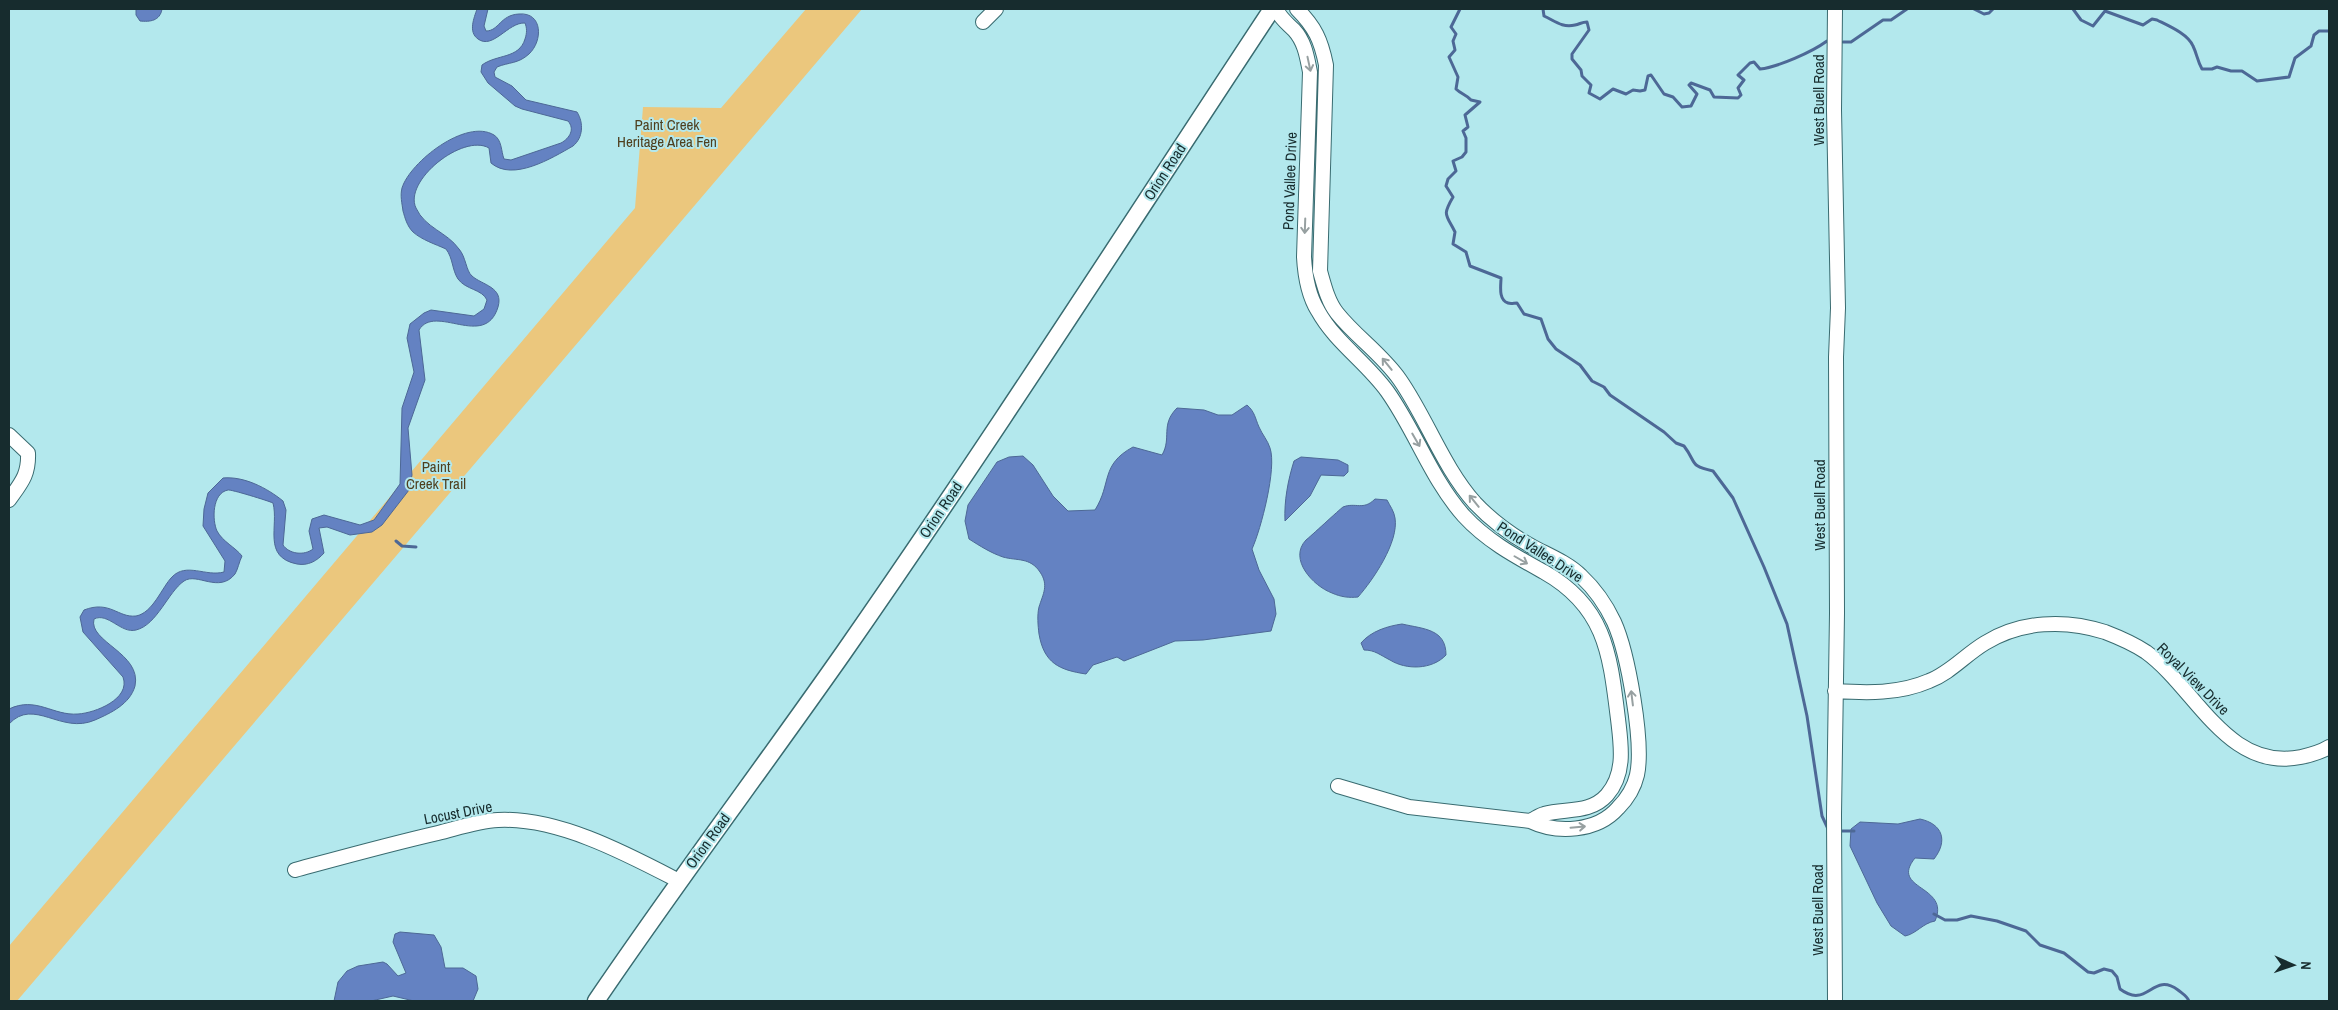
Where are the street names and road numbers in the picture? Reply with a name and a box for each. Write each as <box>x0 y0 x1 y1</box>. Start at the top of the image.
street label: West Buell Road <box>1808 54 1829 146</box>
street label: Pond Vallee Drive <box>1277 131 1302 230</box>
street label: Orion Road <box>1138 139 1191 204</box>
street label: West Buell Road <box>1809 459 1830 551</box>
street label: Orion Road <box>914 477 967 542</box>
street label: Pond Vallee Drive <box>1493 516 1587 587</box>
street label: Royal View Drive <box>2152 638 2234 720</box>
street label: Locust Drive <box>422 796 494 829</box>
street label: Orion Road <box>680 809 735 873</box>
street label: West Buell Road <box>1807 864 1828 956</box>

